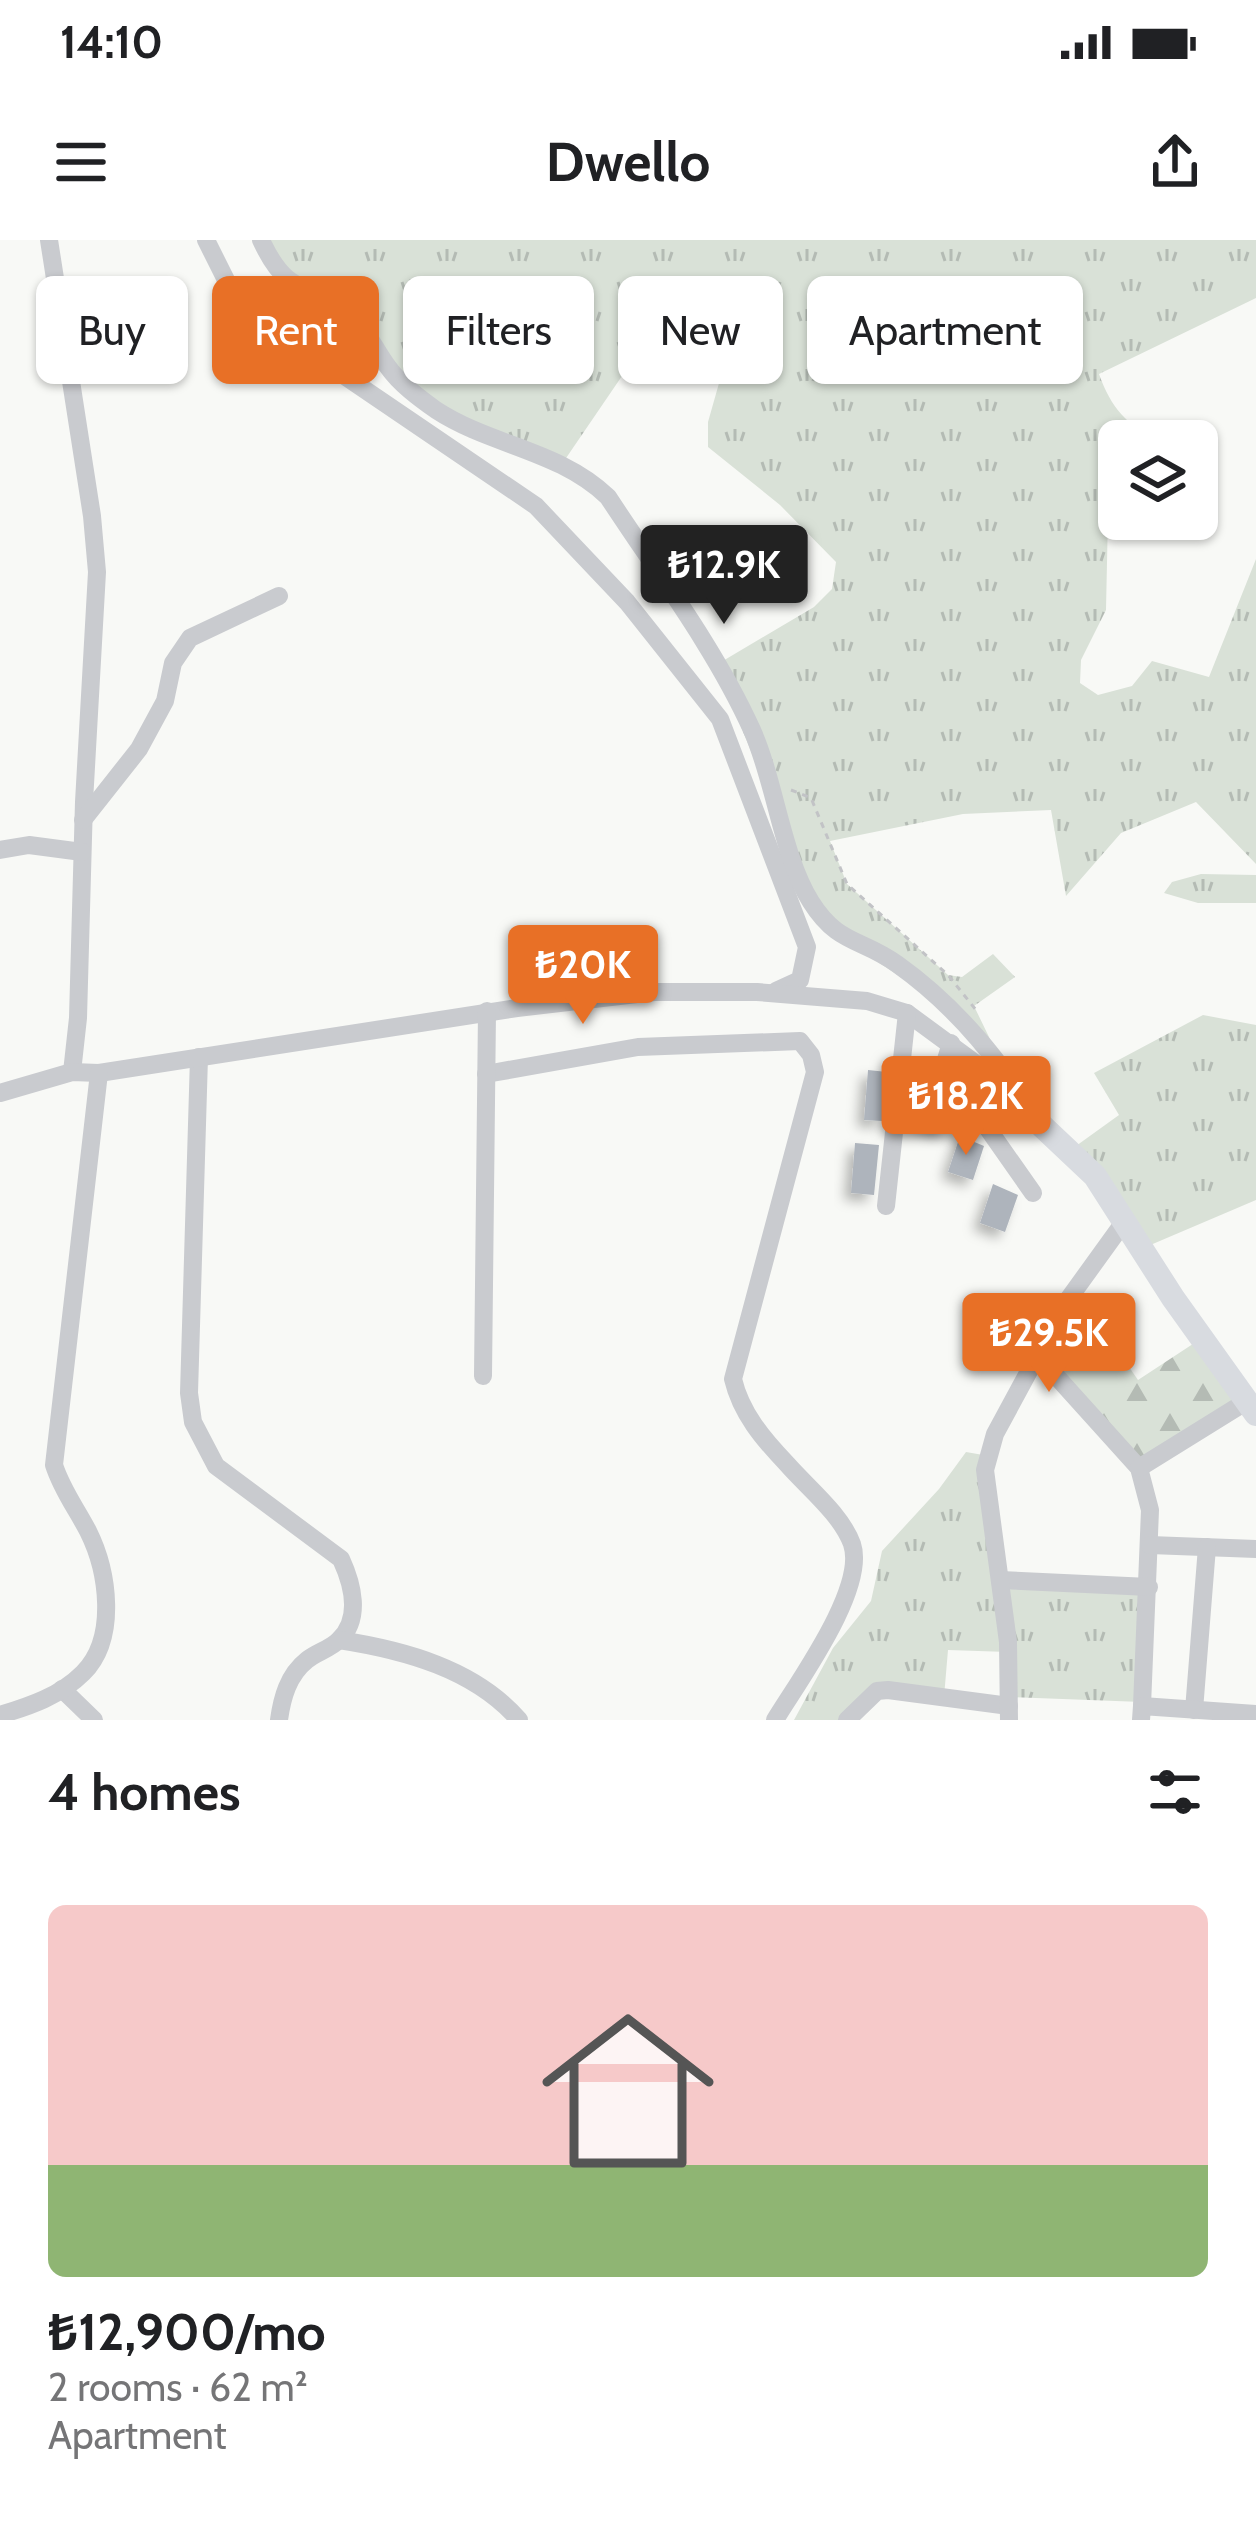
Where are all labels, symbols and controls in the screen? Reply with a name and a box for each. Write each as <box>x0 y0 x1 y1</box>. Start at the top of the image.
text: 14:10 <box>60 15 163 69</box>
icon: menu <box>48 129 114 195</box>
text: Dwello <box>546 129 710 195</box>
icon: share <box>1142 129 1208 195</box>
chip: Buy <box>36 276 188 384</box>
chip: Rent <box>212 276 379 384</box>
chip: Filters <box>403 276 594 384</box>
chip: New <box>618 276 783 384</box>
chip: Apartment <box>807 276 1083 384</box>
map controls <box>1098 420 1218 540</box>
button: layers <box>1098 420 1218 540</box>
pin: ₺12.9K <box>626 525 822 627</box>
text: ₺12.9K <box>668 540 780 588</box>
pin: ₺20K <box>512 925 654 1027</box>
text: ₺20K <box>535 940 631 988</box>
pin: ₺18.2K <box>868 1056 1064 1158</box>
text: ₺18.2K <box>909 1071 1023 1119</box>
pin: ₺29.5K <box>951 1293 1147 1395</box>
text: ₺29.5K <box>989 1308 1109 1356</box>
icon: filters <box>1142 1759 1208 1825</box>
text: 4 homes <box>48 1761 240 1823</box>
icon: home <box>520 1983 736 2199</box>
text: ₺12,900/mo <box>48 2301 326 2363</box>
text: 2 rooms · 62 m² <box>48 2363 308 2411</box>
text: Apartment <box>48 2411 227 2459</box>

